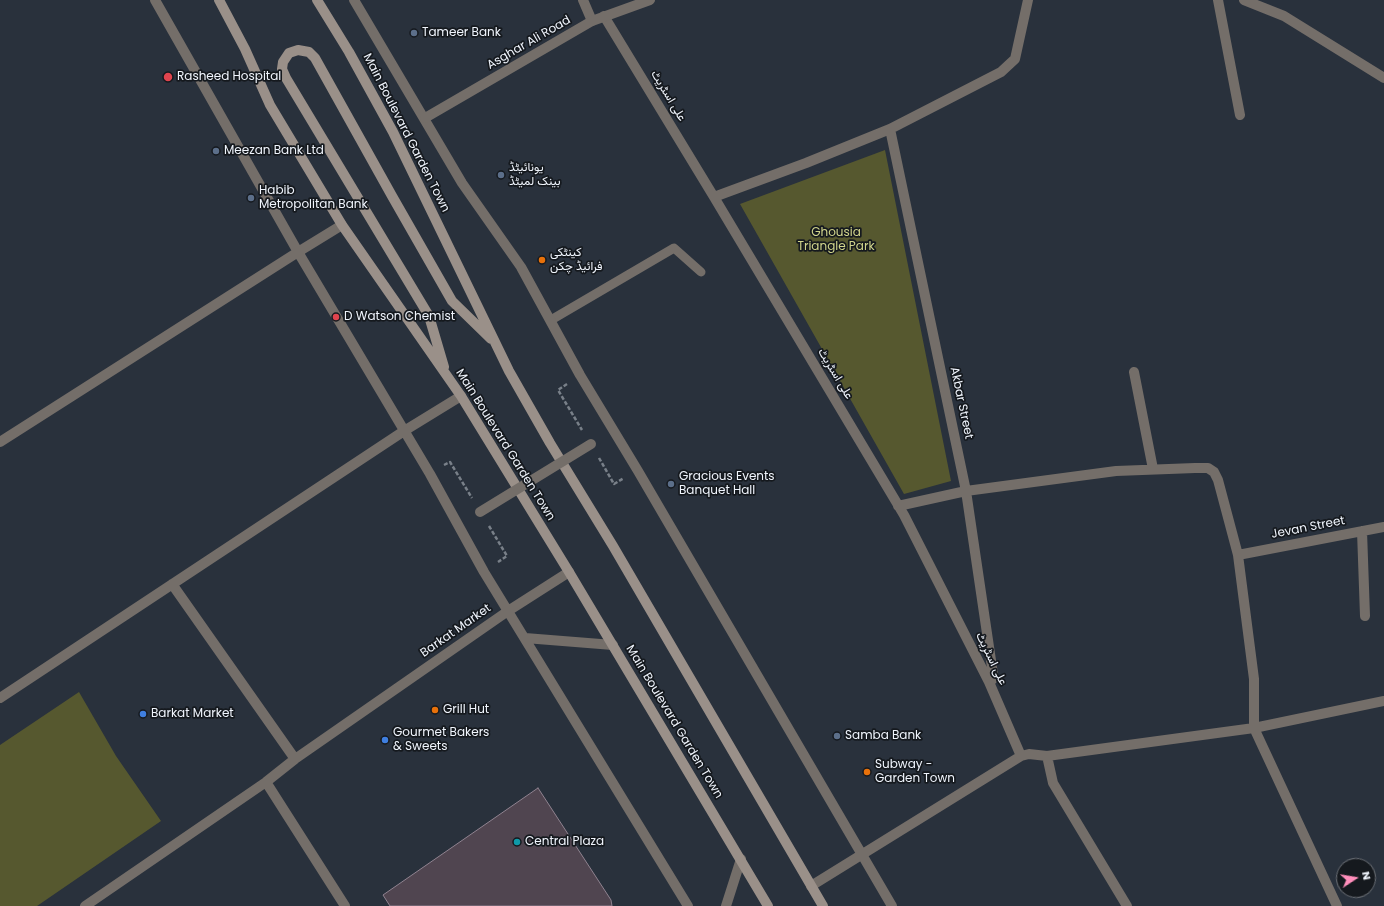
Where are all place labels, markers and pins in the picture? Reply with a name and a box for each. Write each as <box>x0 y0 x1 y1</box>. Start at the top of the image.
place label: Tameer Bank <box>422 26 501 40</box>
marker: Tameer Bank <box>409 28 419 38</box>
place label: Rasheed Hospital <box>177 70 281 84</box>
marker: Rasheed Hospital <box>162 71 174 83</box>
place label: Meezan Bank Ltd <box>224 144 324 158</box>
marker: Meezan Bank Ltd <box>211 146 221 156</box>
place label: یونائیٹڈ بینک لمیٹڈ <box>509 161 561 189</box>
marker: یونائیٹڈ بینک لمیٹڈ <box>496 170 506 180</box>
place label: Habib Metropolitan Bank <box>259 184 368 212</box>
marker: Habib Metropolitan Bank <box>246 193 256 203</box>
place label: کینٹکی فرائیڈ چکن <box>550 246 603 274</box>
marker: کینٹکی فرائیڈ چکن <box>537 255 547 265</box>
place label: D Watson Chemist <box>344 310 455 324</box>
marker: D Watson Chemist <box>331 312 341 322</box>
place label: Gracious Events Banquet Hall <box>679 470 775 498</box>
marker: Gracious Events Banquet Hall <box>666 479 676 489</box>
place label: Grill Hut <box>443 703 489 717</box>
marker: Grill Hut <box>430 705 440 715</box>
place label: Barkat Market <box>151 707 234 721</box>
marker: Barkat Market <box>138 709 148 719</box>
place label: Gourmet Bakers & Sweets <box>393 726 489 754</box>
place label: Samba Bank <box>845 729 921 743</box>
marker: Samba Bank <box>832 731 842 741</box>
marker: Gourmet Bakers & Sweets <box>380 735 390 745</box>
place label: Subway - Garden Town <box>875 758 955 786</box>
marker: Subway - Garden Town <box>862 767 872 777</box>
place label: Central Plaza <box>525 835 604 849</box>
marker: Central Plaza <box>512 837 522 847</box>

